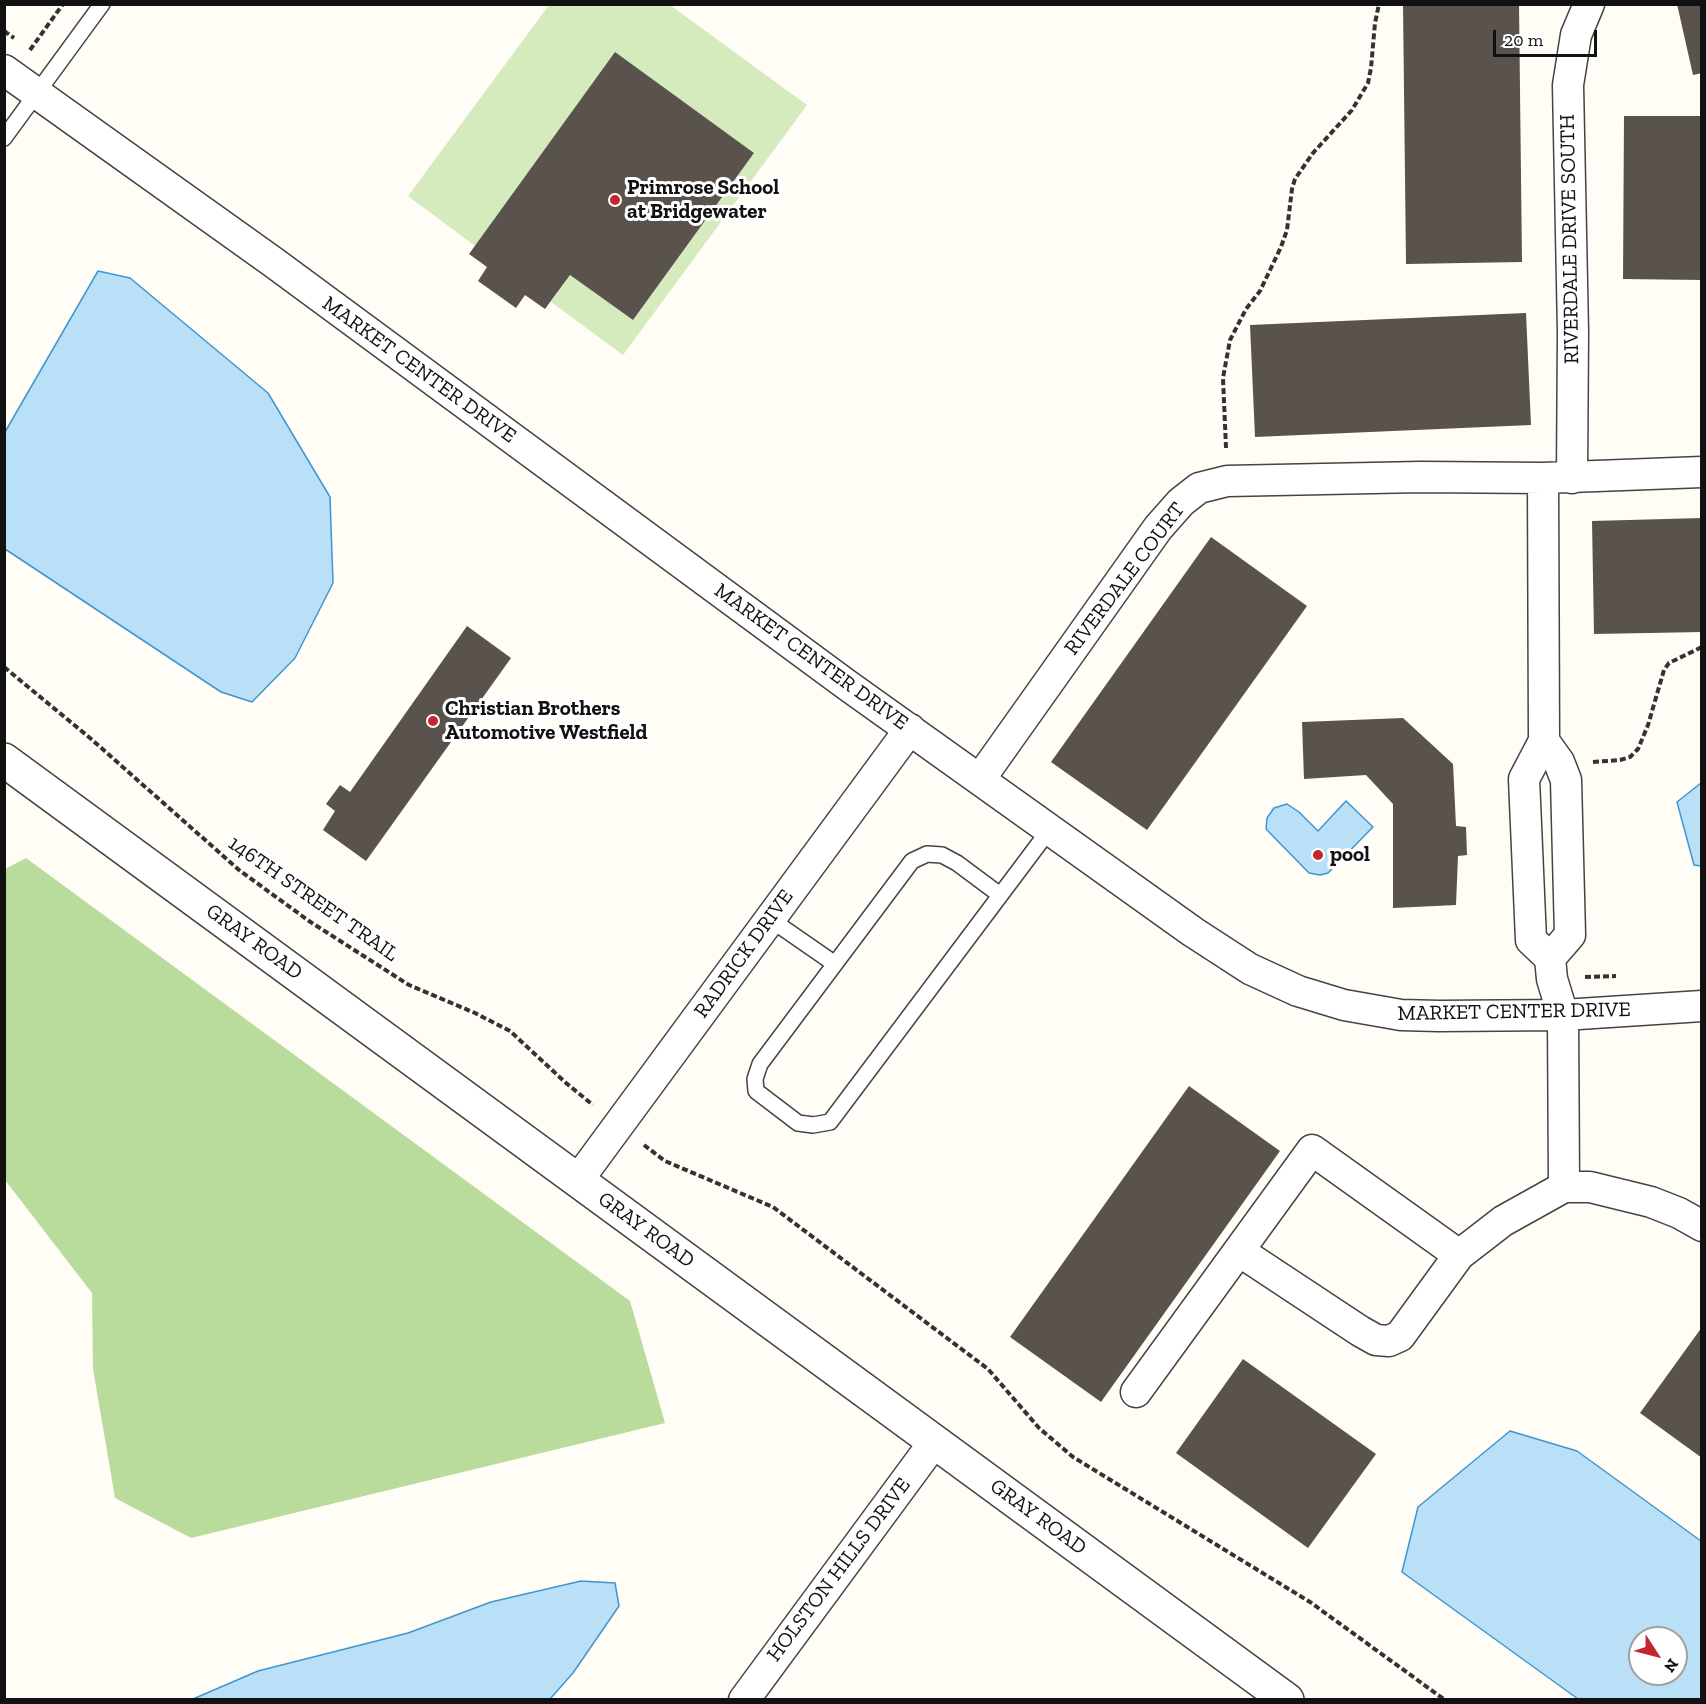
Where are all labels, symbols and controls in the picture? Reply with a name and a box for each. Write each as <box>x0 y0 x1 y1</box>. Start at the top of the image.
scale bar <box>1496 18 1600 56</box>
text: 20 m <box>1504 29 1543 51</box>
street label: RIVERDALE DRIVE SOUTH <box>1555 114 1585 364</box>
place label: Primrose School at Bridgewater <box>627 175 779 225</box>
marker: Primrose School at Bridgewater <box>608 193 622 207</box>
street label: MARKET CENTER DRIVE <box>317 291 521 449</box>
street label: RIVERDALE COURT <box>1059 498 1191 660</box>
street label: MARKET CENTER DRIVE <box>709 578 913 736</box>
place label: Christian Brothers Automotive Westfield <box>445 696 648 746</box>
marker: Christian Brothers Automotive Westfield <box>426 714 440 728</box>
street label: 146TH STREET TRAIL <box>223 831 403 967</box>
place label: pool <box>1330 842 1370 868</box>
marker: pool <box>1311 848 1325 862</box>
street label: RADRICK DRIVE <box>689 885 799 1023</box>
street label: GRAY ROAD <box>201 899 307 985</box>
street label: MARKET CENTER DRIVE <box>1397 997 1631 1027</box>
street label: GRAY ROAD <box>593 1187 699 1273</box>
street label: HOLSTON HILLS DRIVE <box>762 1473 916 1667</box>
street label: GRAY ROAD <box>985 1474 1091 1560</box>
north arrow <box>1628 1626 1688 1686</box>
text: N <box>1660 1655 1683 1676</box>

